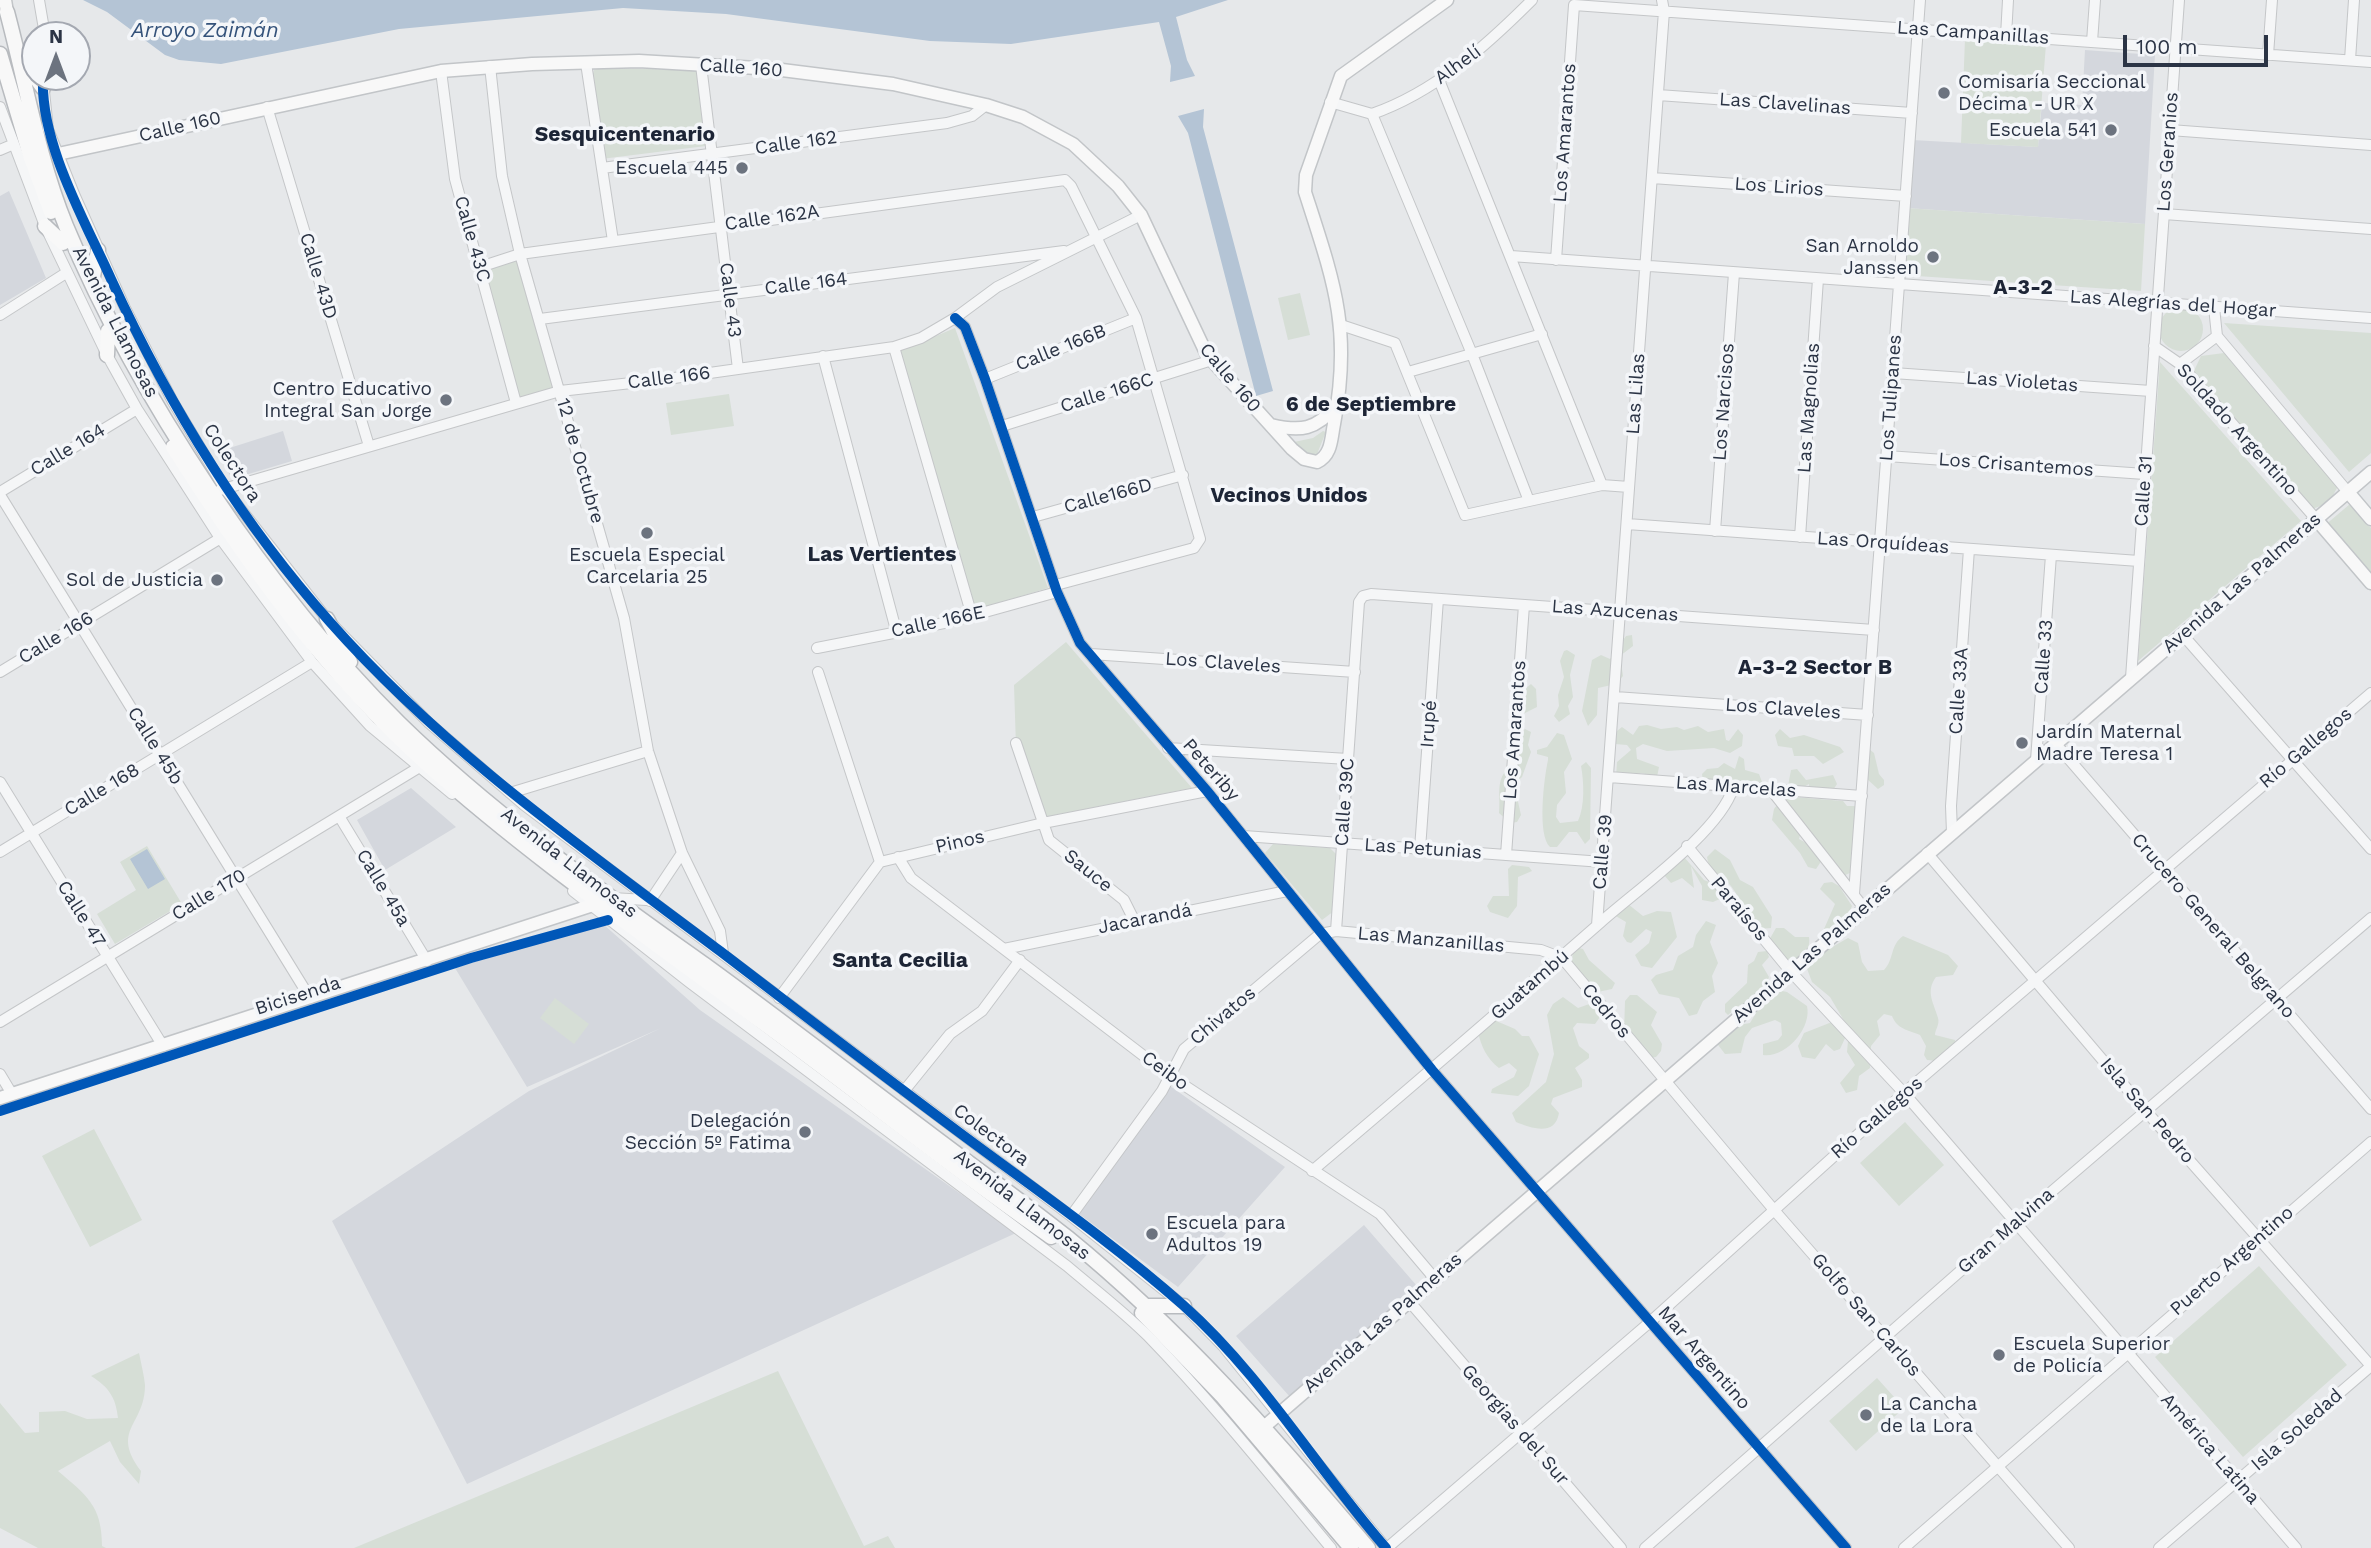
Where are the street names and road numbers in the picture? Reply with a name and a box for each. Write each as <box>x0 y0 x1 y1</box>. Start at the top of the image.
street label: Las Campanillas <box>1896 16 2050 50</box>
street label: Alhelí <box>1430 41 1486 89</box>
street label: Calle 160 <box>698 54 784 82</box>
street label: Los Amarantos <box>1549 63 1581 203</box>
street label: Las Clavelinas <box>1718 88 1852 120</box>
street label: Los Geranios <box>2152 91 2184 213</box>
street label: Calle 160 <box>137 106 223 148</box>
street label: Calle 162 <box>753 126 839 160</box>
street label: Los Lirios <box>1734 173 1824 201</box>
street label: Calle 43C <box>449 193 495 285</box>
street label: Calle 162A <box>723 200 821 236</box>
street label: Calle 43D <box>294 230 342 322</box>
street label: Avenida Llamosas <box>67 242 163 402</box>
street label: Calle 43 <box>714 261 746 339</box>
street label: Calle 164 <box>763 268 849 300</box>
street label: Las Alegrías del Hogar <box>2069 285 2277 323</box>
street label: Calle 166B <box>1012 319 1110 377</box>
street label: Los Tulipanes <box>1875 334 1907 462</box>
street label: Calle 160 <box>1194 339 1266 417</box>
street label: Los Narcisos <box>1709 342 1739 462</box>
street label: Las Magnolias <box>1793 342 1825 474</box>
street label: Las Lilas <box>1622 353 1650 435</box>
street label: Soldado Argentino <box>2171 359 2303 501</box>
street label: Calle 166 <box>626 362 712 394</box>
street label: Las Violetas <box>1965 367 2079 397</box>
street label: Calle 166C <box>1058 368 1156 418</box>
street label: 12 de Octubre <box>551 396 609 526</box>
street label: Calle 164 <box>26 419 110 481</box>
street label: Colectora <box>198 419 266 507</box>
street label: Los Crisantemos <box>1938 448 2094 482</box>
street label: Calle 31 <box>2130 455 2158 527</box>
street label: Calle166D <box>1061 473 1155 519</box>
street label: Avenida Las Palmeras <box>2158 508 2326 658</box>
street label: Las Orquídeas <box>1816 527 1950 559</box>
street label: Las Azucenas <box>1551 595 1679 627</box>
street label: Calle 166E <box>889 601 987 643</box>
street label: Calle 166 <box>14 607 98 669</box>
street label: Calle 33 <box>2030 619 2058 695</box>
street label: Calle 33A <box>1945 647 1973 735</box>
street label: Los Claveles <box>1164 648 1282 678</box>
street label: Los Amarantos <box>1499 660 1531 800</box>
street label: Los Claveles <box>1724 694 1842 724</box>
street label: Irupé <box>1416 699 1442 749</box>
street label: Calle 45b <box>122 703 188 789</box>
street label: Río Gallegos <box>2255 703 2357 793</box>
street label: Peteriby <box>1178 734 1244 806</box>
street label: Calle 39C <box>1331 757 1359 847</box>
street label: Calle 168 <box>60 759 144 821</box>
street label: Las Marcelas <box>1675 771 1797 803</box>
street label: Avenida Llamosas <box>496 803 642 923</box>
street label: Calle 39 <box>1588 813 1618 891</box>
street label: Pinos <box>933 825 987 859</box>
street label: Crucero General Belgrano <box>2126 829 2300 1023</box>
street label: Las Petunias <box>1363 834 1483 864</box>
street label: Sauce <box>1059 844 1117 898</box>
street label: Calle 45a <box>351 845 415 931</box>
street label: Calle 170 <box>168 864 250 926</box>
street label: Paraísos <box>1705 872 1773 946</box>
street label: Calle 47 <box>52 877 110 951</box>
street label: Avenida Las Palmeras <box>1728 878 1896 1028</box>
street label: Jacarandá <box>1096 899 1194 939</box>
street label: Las Manzanillas <box>1357 922 1505 958</box>
street label: Guatambú <box>1486 945 1574 1025</box>
street label: Bicisenda <box>252 971 344 1021</box>
street label: Cedros <box>1576 979 1636 1043</box>
street label: Chivatos <box>1185 982 1261 1050</box>
street label: Ceibo <box>1137 1046 1193 1096</box>
street label: Isla San Pedro <box>2095 1053 2199 1169</box>
street label: Río Gallegos <box>1826 1072 1928 1164</box>
street label: Colectora <box>948 1099 1034 1171</box>
street label: Avenida Llamosas <box>949 1145 1095 1265</box>
street label: Gran Malvina <box>1953 1183 2059 1279</box>
street label: Puerto Argentino <box>2166 1201 2298 1321</box>
street label: Avenida Las Palmeras <box>1299 1248 1467 1398</box>
street label: Golfo San Carlos <box>1806 1249 1926 1381</box>
street label: Mar Argentino <box>1653 1302 1755 1414</box>
street label: Georgias del Sur <box>1456 1360 1574 1490</box>
street label: Isla Soledad <box>2247 1384 2347 1476</box>
street label: América Latina <box>2156 1389 2264 1509</box>

